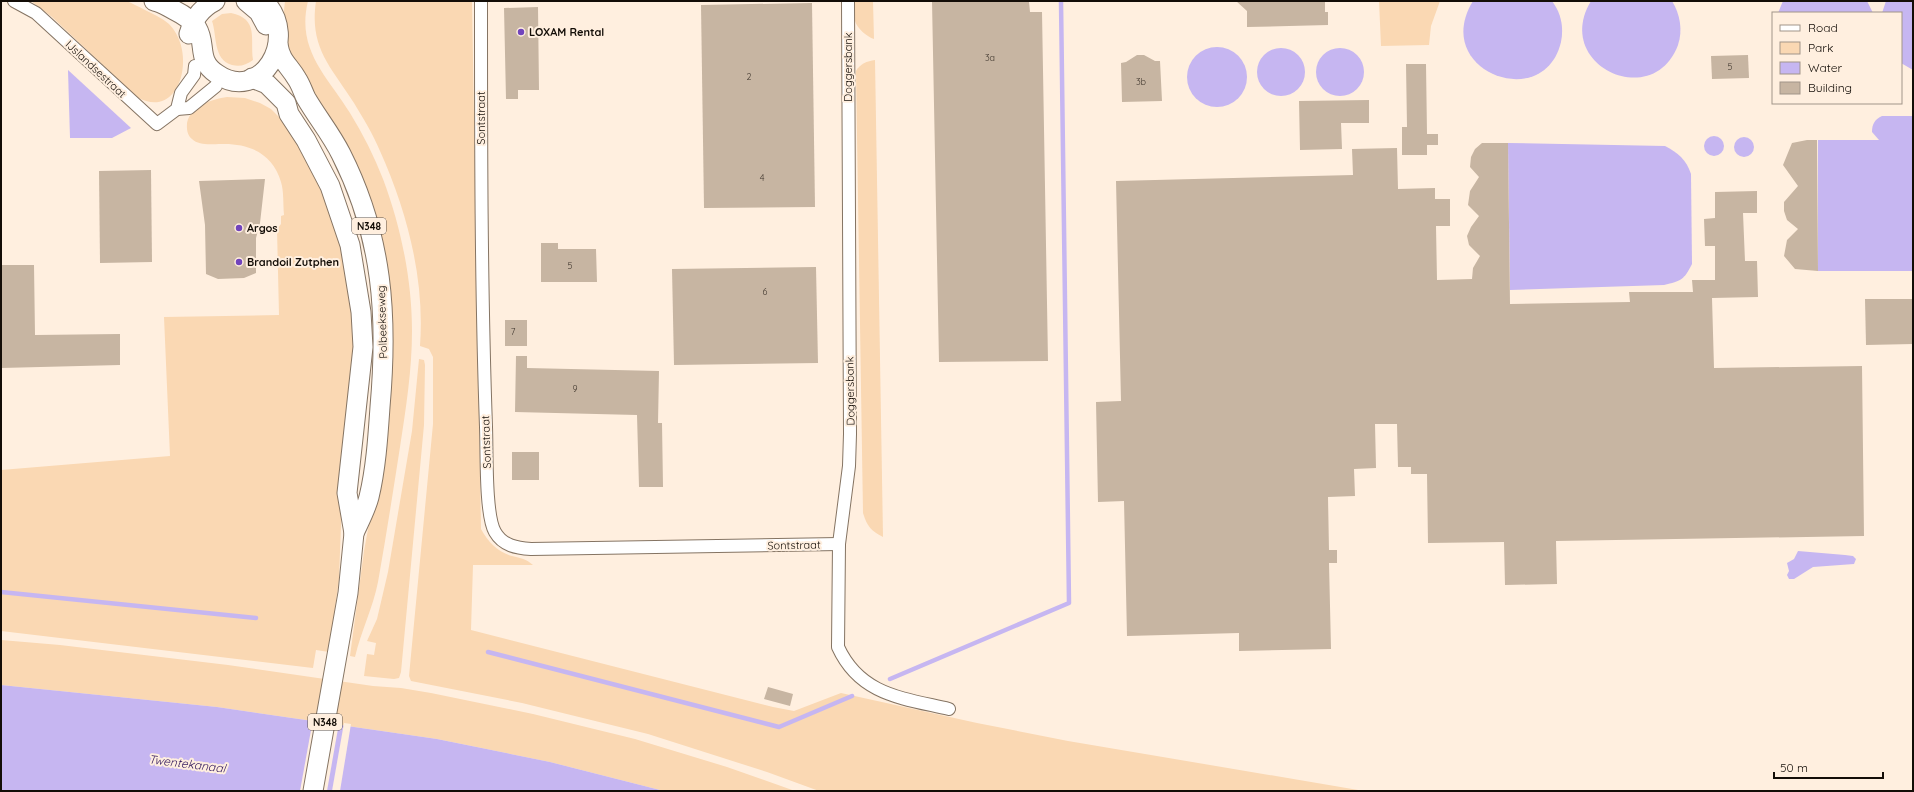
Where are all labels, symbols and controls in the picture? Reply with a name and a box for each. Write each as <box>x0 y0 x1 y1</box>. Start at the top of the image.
legend <box>1772 12 1902 104</box>
text: Road <box>1808 20 1838 35</box>
place label: LOXAM Rental <box>529 25 604 39</box>
marker: LOXAM Rental <box>516 27 526 37</box>
street label: Doggersbank <box>841 32 855 102</box>
street label: IJslandsestraat <box>63 37 129 101</box>
text: Park <box>1808 40 1833 55</box>
house number: 3a <box>985 52 995 63</box>
text: Water <box>1808 60 1843 75</box>
house number: 5 <box>1728 61 1733 72</box>
house number: 2 <box>747 71 752 82</box>
house number: 3b <box>1136 76 1147 87</box>
text: Building <box>1808 80 1852 95</box>
street label: Sontstraat <box>474 91 488 145</box>
house number: 4 <box>760 172 765 183</box>
road number: N348 <box>352 218 386 234</box>
place label: Argos <box>247 221 278 235</box>
marker: Argos <box>234 223 244 233</box>
place label: Brandoil Zutphen <box>247 255 339 269</box>
marker: Brandoil Zutphen <box>234 257 244 267</box>
house number: 5 <box>568 260 573 271</box>
street label: Polbeekseweg <box>374 285 390 359</box>
house number: 6 <box>763 286 768 297</box>
house number: 7 <box>511 326 516 337</box>
street label: Doggersbank <box>842 356 858 426</box>
house number: 9 <box>572 383 578 394</box>
street label: Sontstraat <box>478 415 494 469</box>
street label: Sontstraat <box>767 538 821 552</box>
road number: N348 <box>308 714 342 730</box>
water label: Twentekanaal <box>148 751 228 776</box>
scale bar <box>1774 754 1883 780</box>
text: 50 m <box>1780 760 1808 775</box>

